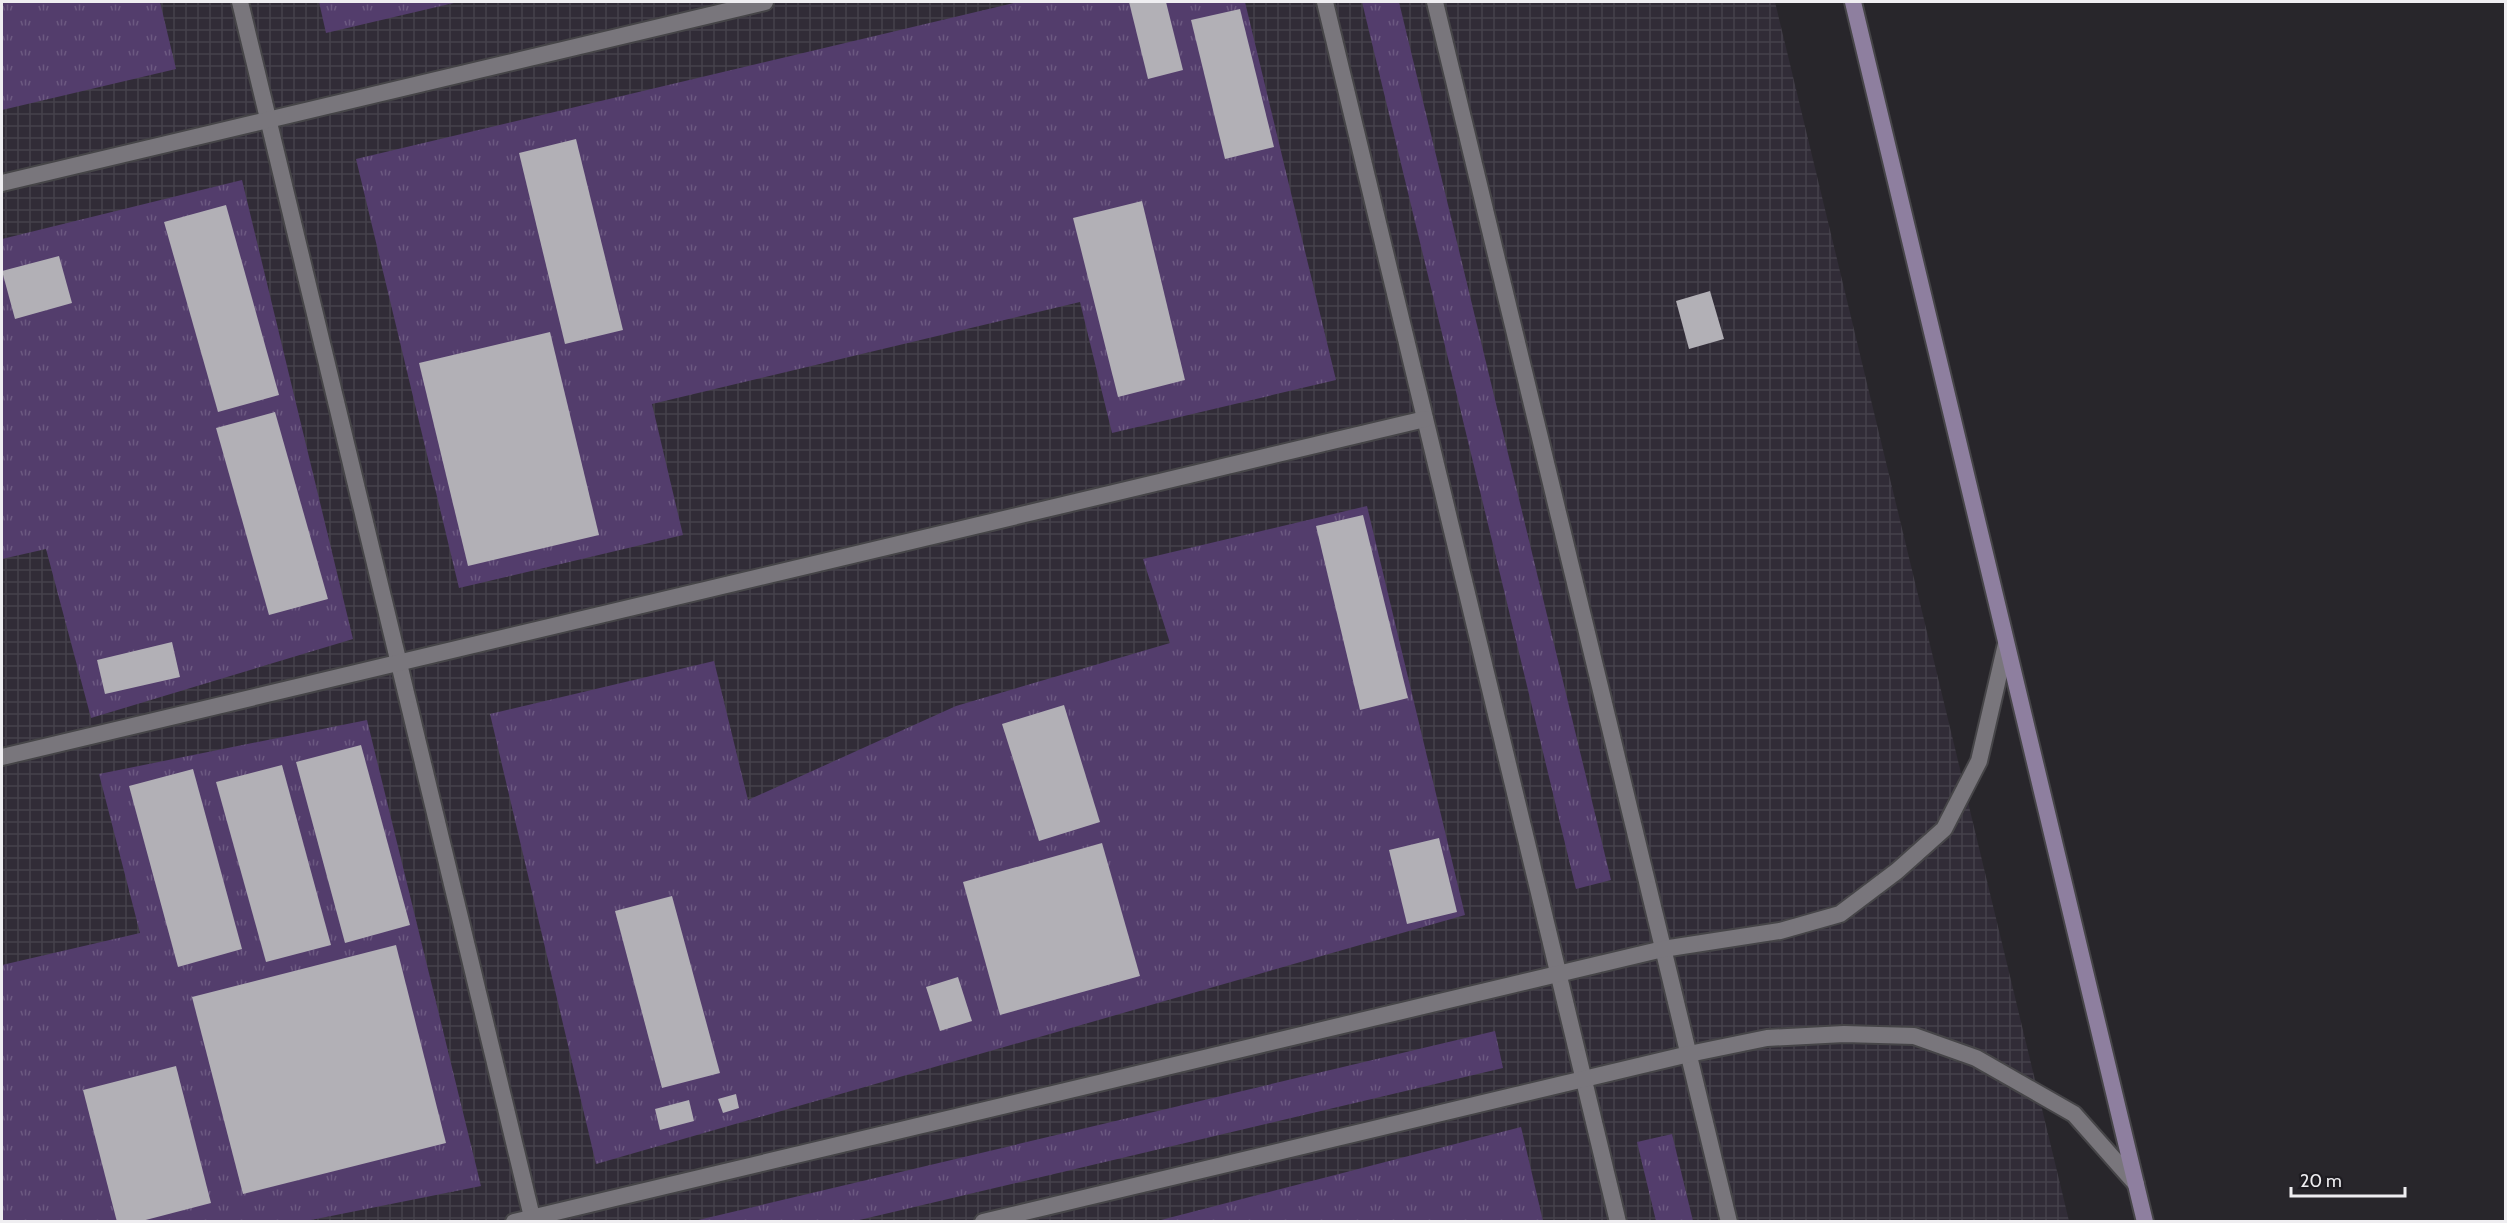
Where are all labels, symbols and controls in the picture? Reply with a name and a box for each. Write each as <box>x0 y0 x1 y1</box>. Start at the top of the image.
scale bar <box>2291 1160 2405 1198</box>
text: 20 m <box>2300 1170 2342 1192</box>

